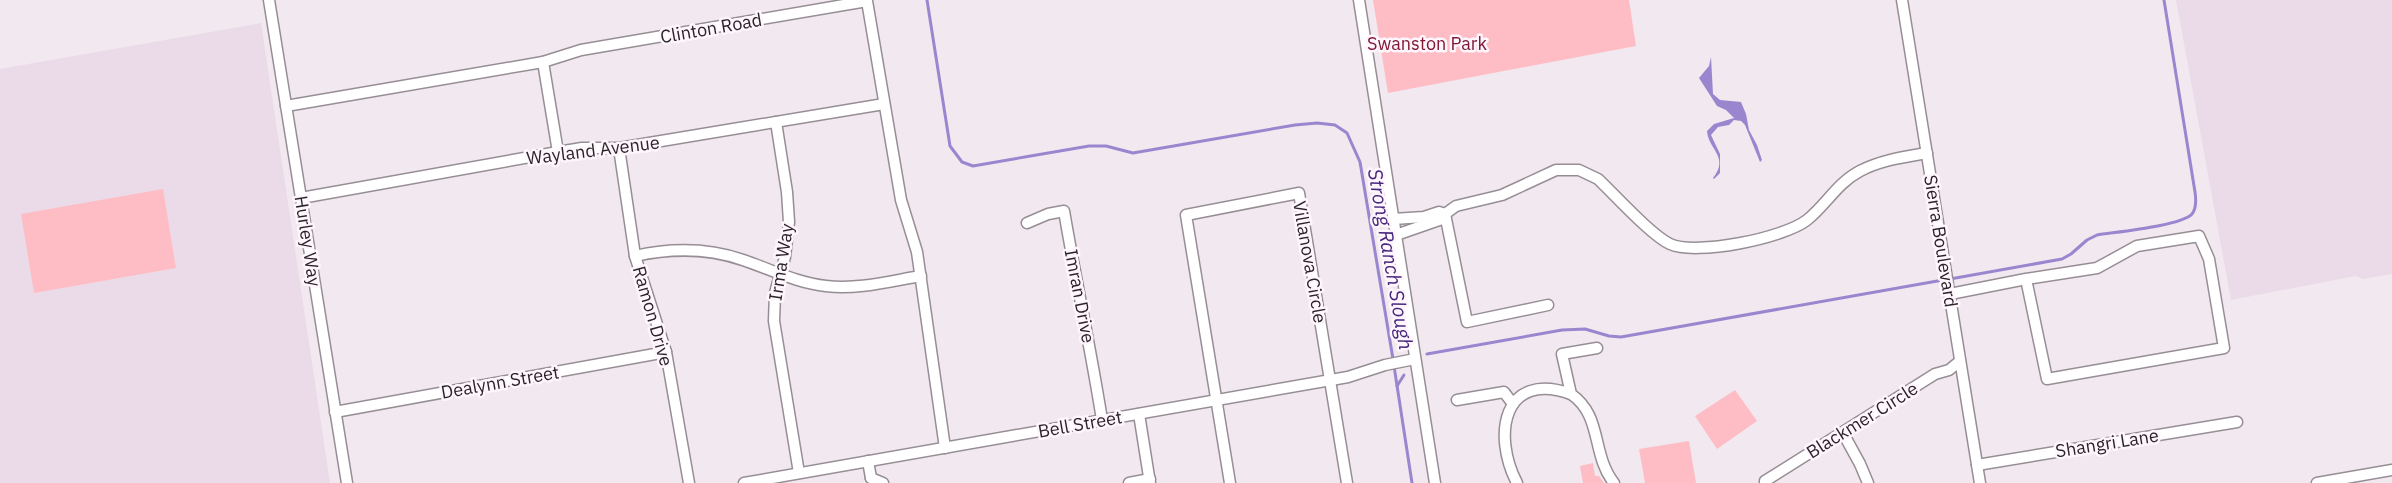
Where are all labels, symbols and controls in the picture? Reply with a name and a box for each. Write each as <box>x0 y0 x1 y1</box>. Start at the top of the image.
street label: Clinton Road <box>658 8 764 48</box>
park label: Swanston Park <box>1367 32 1487 55</box>
street label: Wayland Avenue <box>525 130 661 170</box>
water label: Strong Ranch Slough <box>1362 166 1420 352</box>
street label: Sierra Boulevard <box>1919 173 1963 309</box>
street label: Hurley Way <box>289 194 327 288</box>
street label: Villanova Circle <box>1288 199 1332 325</box>
street label: Irma Way <box>764 222 798 302</box>
street label: Imran Drive <box>1060 247 1100 345</box>
street label: Ramon Drive <box>628 263 678 369</box>
street label: Dealynn Street <box>439 360 561 404</box>
street label: Blackmer Circle <box>1802 376 1922 463</box>
street label: Bell Street <box>1036 405 1124 443</box>
street label: Shangri Lane <box>2054 423 2160 463</box>

